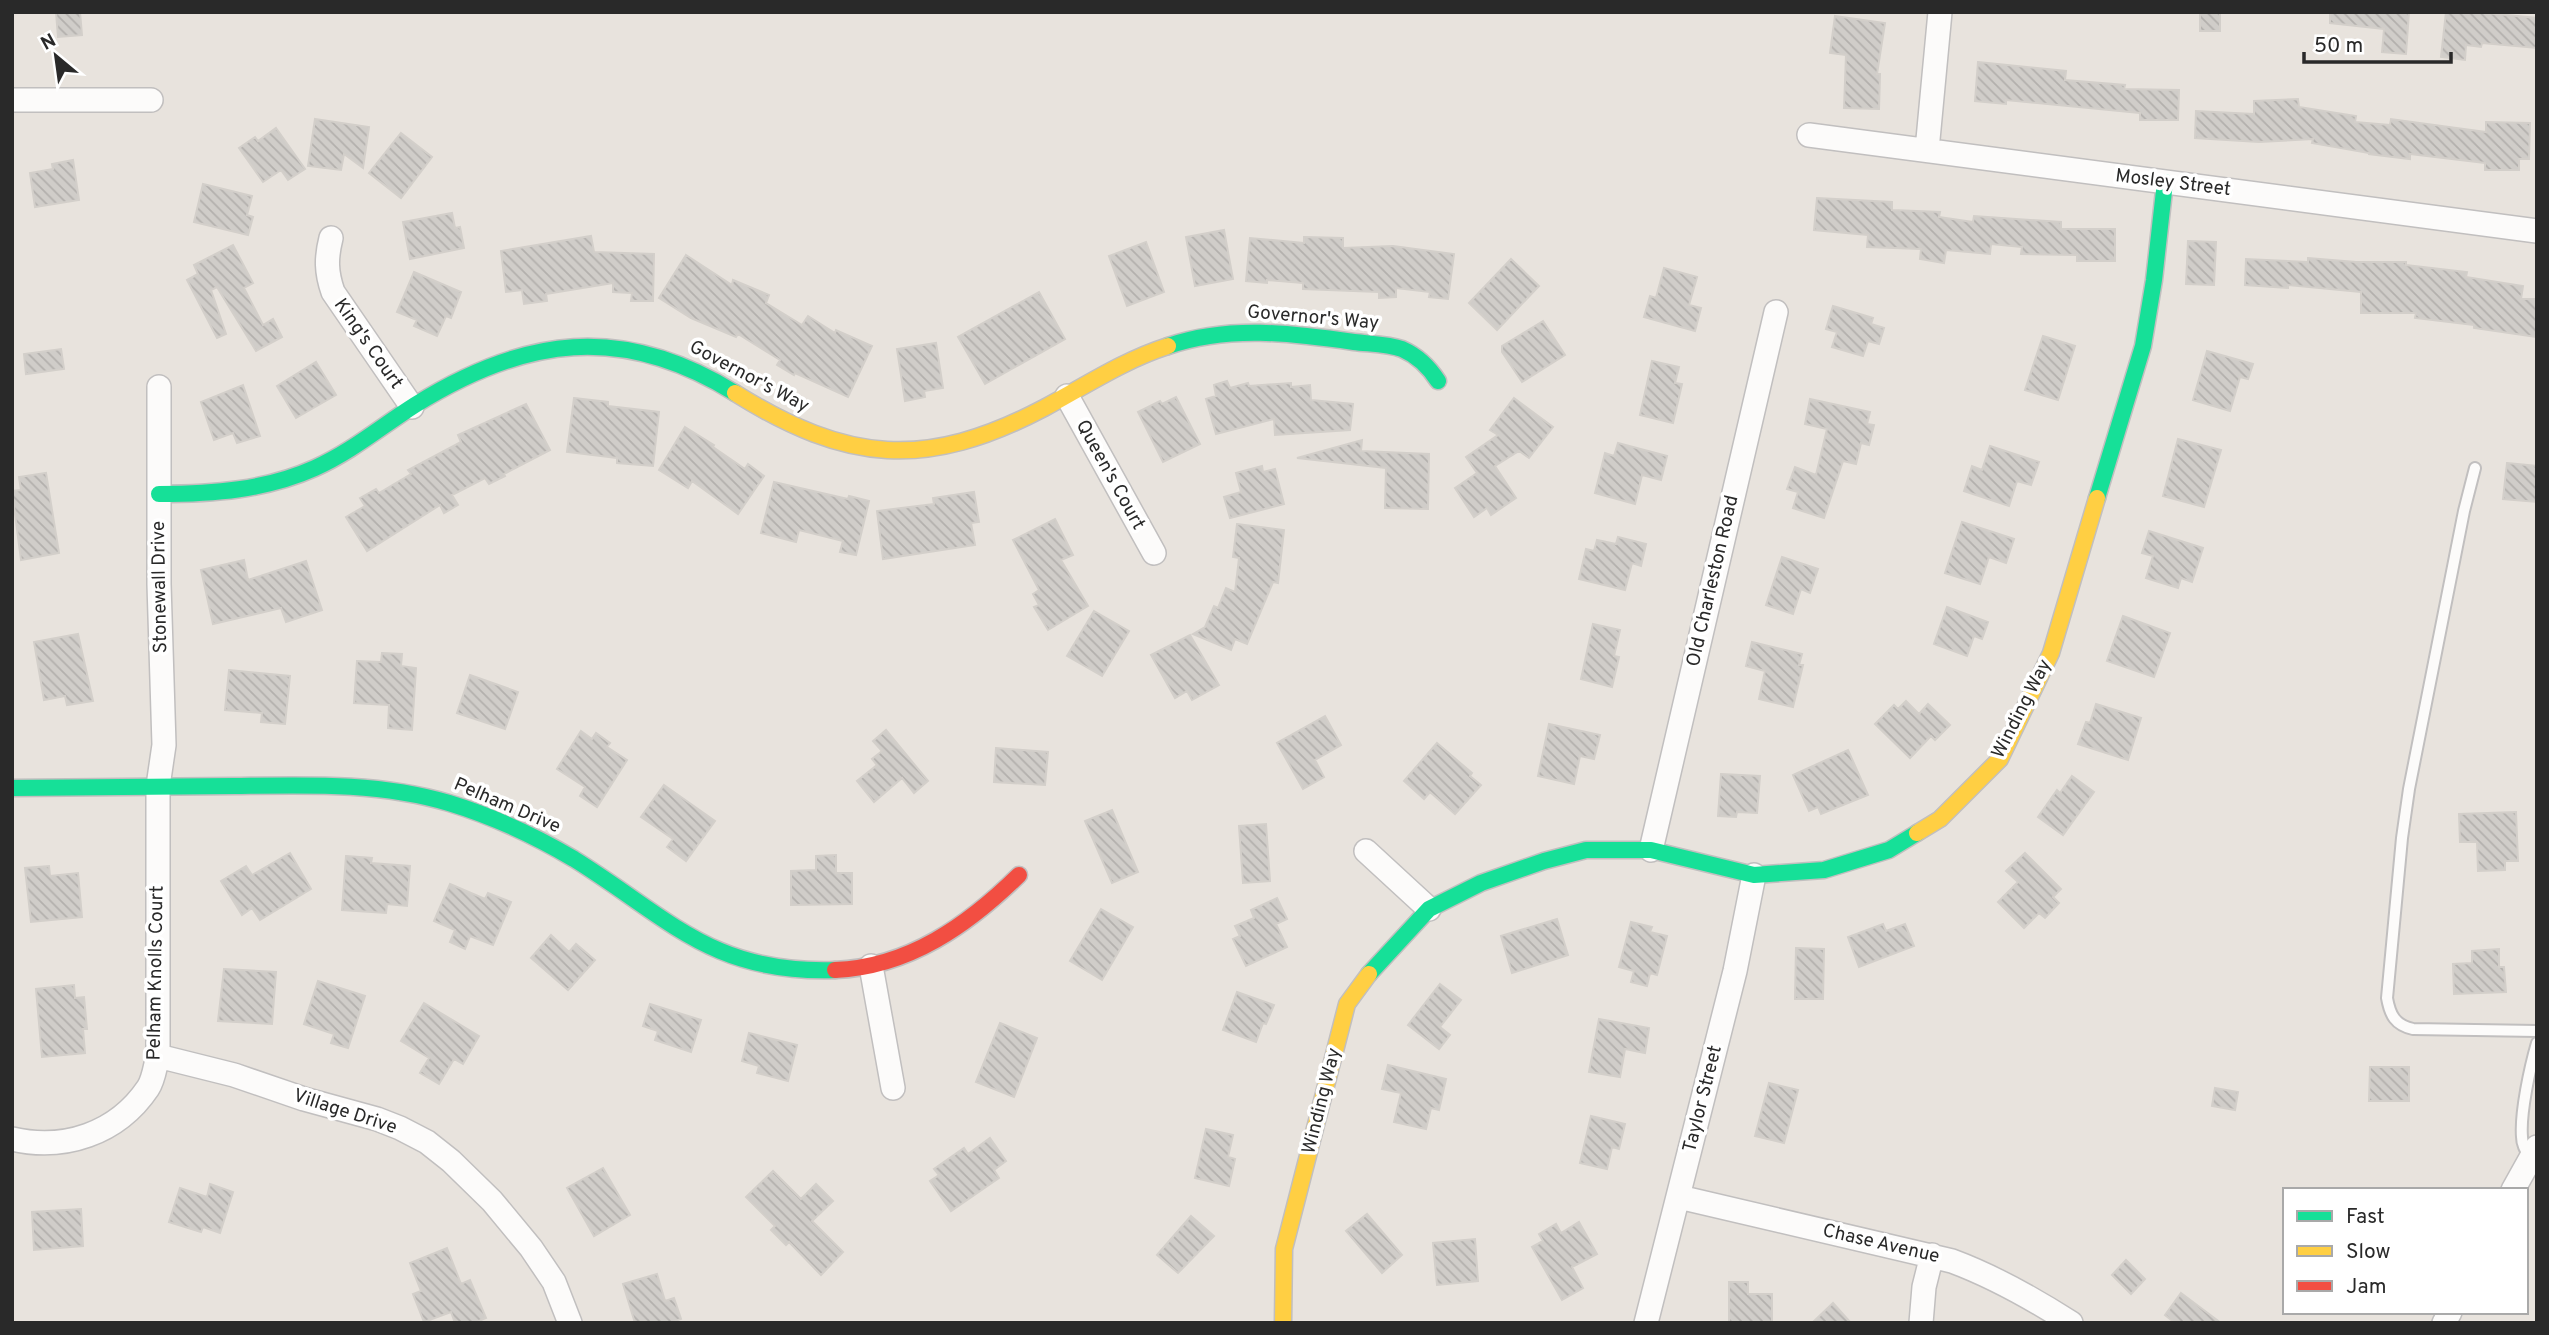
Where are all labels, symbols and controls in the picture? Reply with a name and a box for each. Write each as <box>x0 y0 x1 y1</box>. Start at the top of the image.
north arrow <box>21 21 91 91</box>
scale bar <box>2304 21 2451 65</box>
text: N <box>37 29 61 57</box>
text: 50 m <box>2314 33 2363 60</box>
street label: Mosley Street <box>2114 164 2232 202</box>
street label: King's Court <box>328 294 408 394</box>
street label: Governor's Way <box>1246 300 1380 336</box>
street label: Governor's Way <box>685 335 813 419</box>
street label: Queen's Court <box>1070 416 1150 534</box>
street label: Old Charleston Road <box>1682 493 1744 669</box>
street label: Stonewall Drive <box>147 521 173 653</box>
street label: Winding Way <box>1987 655 2057 763</box>
street label: Pelham Drive <box>450 773 564 839</box>
street label: Pelham Knolls Court <box>142 885 170 1061</box>
street label: Taylor Street <box>1678 1043 1728 1155</box>
street label: Winding Way <box>1297 1045 1347 1157</box>
street label: Village Drive <box>290 1084 400 1140</box>
legend <box>2283 1188 2528 1314</box>
text: Fast <box>2346 1204 2385 1231</box>
street label: Chase Avenue <box>1820 1219 1942 1269</box>
text: Slow <box>2346 1239 2391 1266</box>
text: Jam <box>2346 1274 2387 1301</box>

